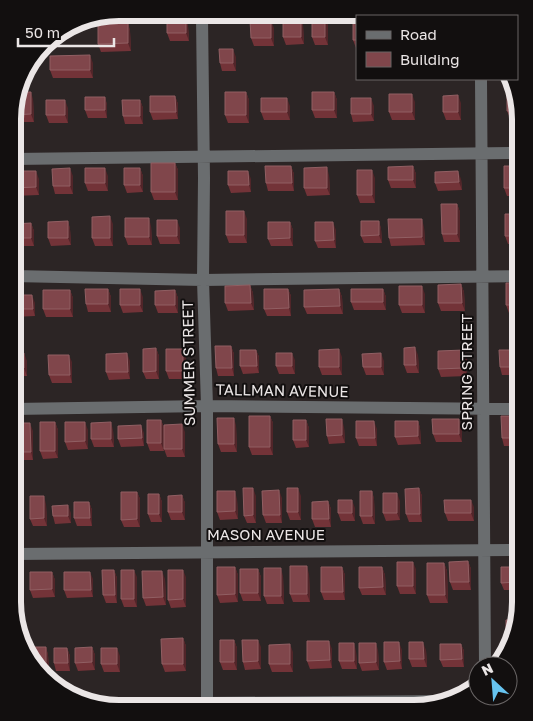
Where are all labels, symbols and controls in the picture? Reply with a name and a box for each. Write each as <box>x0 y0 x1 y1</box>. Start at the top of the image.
scale bar <box>18 15 114 47</box>
legend <box>356 15 518 80</box>
text: 50 m <box>25 23 60 41</box>
text: Road <box>400 25 437 43</box>
text: Building <box>400 50 460 68</box>
street label: SUMMER STREET <box>178 300 198 426</box>
street label: SPRING STREET <box>457 314 475 430</box>
street label: TALLMAN AVENUE <box>215 380 349 400</box>
street label: MASON AVENUE <box>207 525 325 543</box>
north arrow <box>468 656 518 706</box>
text: N <box>479 659 496 679</box>

